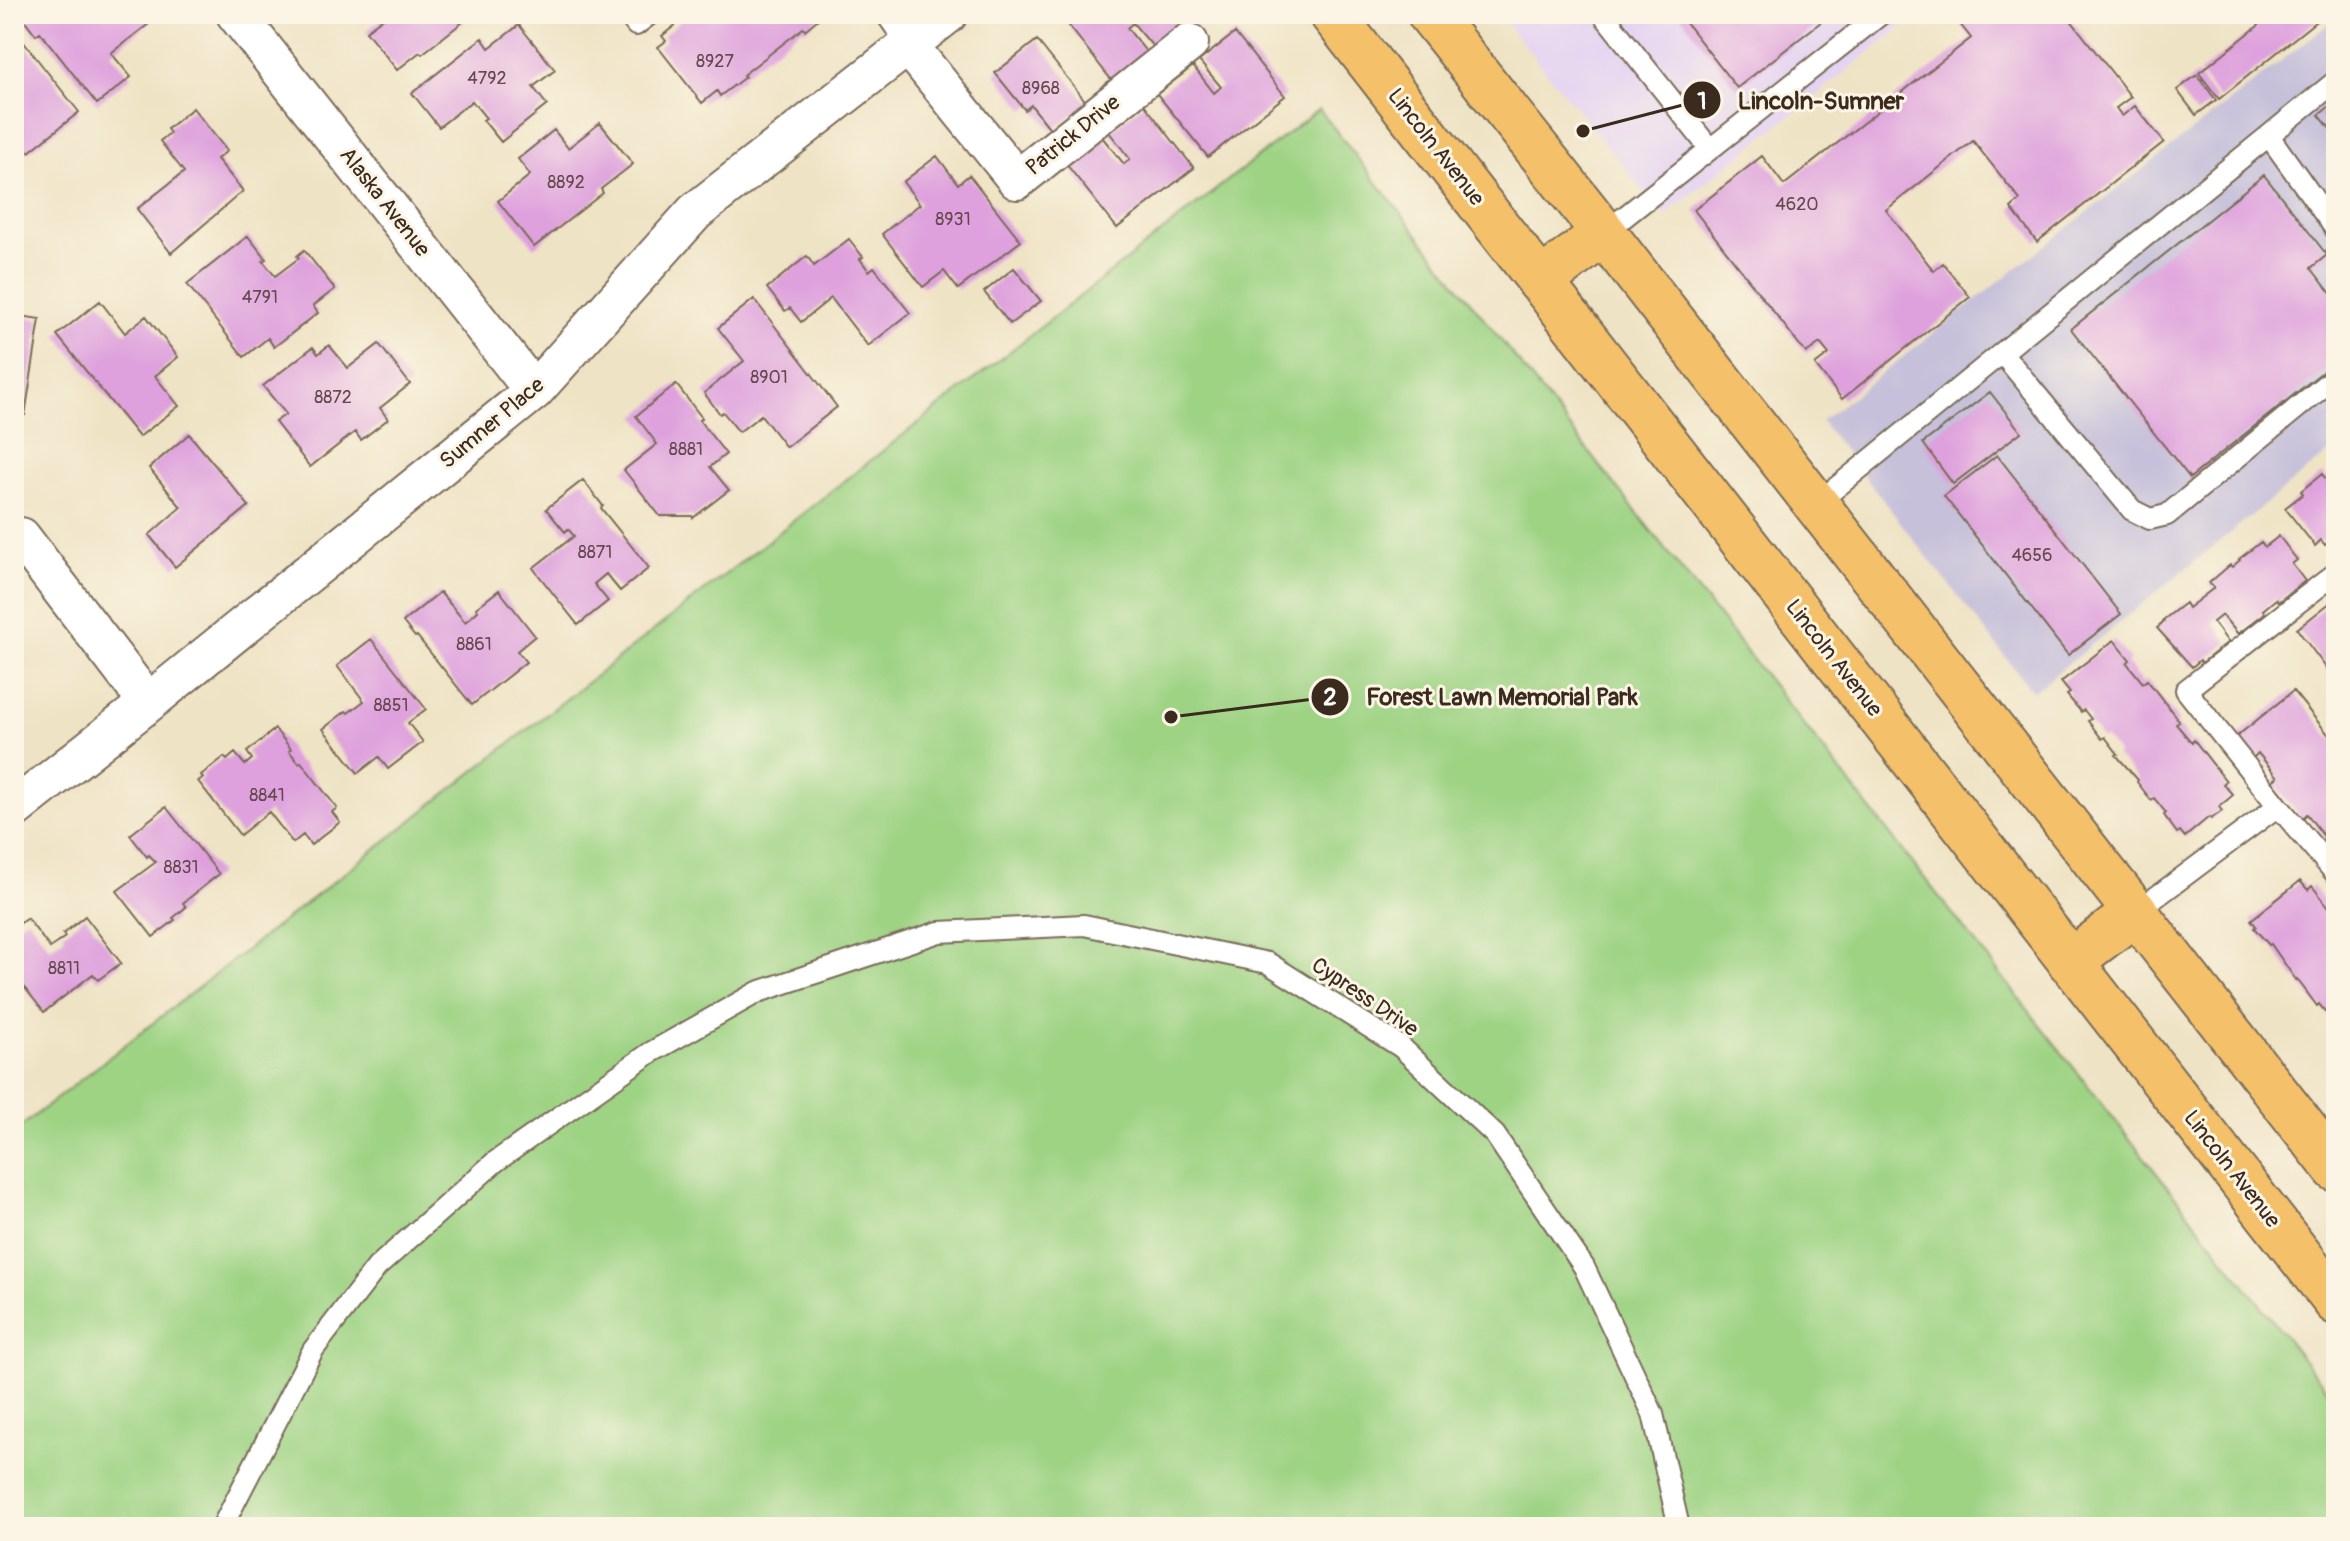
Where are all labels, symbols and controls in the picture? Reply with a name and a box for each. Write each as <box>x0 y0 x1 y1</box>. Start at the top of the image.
house number: 8927 <box>696 50 734 73</box>
house number: 4792 <box>467 67 507 90</box>
callout: Lincoln-Sumner <box>1682 76 1920 124</box>
house number: 8968 <box>1022 77 1060 100</box>
street label: Lincoln Avenue <box>1381 83 1491 212</box>
text: 1 <box>1697 87 1707 116</box>
text: Lincoln-Sumner <box>1738 87 1905 116</box>
street label: Patrick Drive <box>1020 88 1126 182</box>
street label: Alaska Avenue <box>334 142 437 263</box>
house number: 8892 <box>547 171 585 194</box>
house number: 4620 <box>1775 193 1819 216</box>
house number: 8931 <box>935 208 971 231</box>
house number: 4791 <box>242 286 278 309</box>
house number: 8901 <box>750 366 788 389</box>
street label: Sumner Place <box>434 371 550 475</box>
house number: 8872 <box>314 386 352 409</box>
house number: 8881 <box>669 438 703 461</box>
house number: 8871 <box>578 541 612 564</box>
house number: 4656 <box>2011 544 2053 567</box>
street label: Lincoln Avenue <box>1779 594 1889 723</box>
house number: 8861 <box>456 633 492 656</box>
callout: Forest Lawn Memorial Park <box>1310 673 1653 721</box>
text: 2 <box>1323 683 1337 712</box>
text: Forest Lawn Memorial Park <box>1366 683 1639 712</box>
house number: 8851 <box>374 694 408 717</box>
house number: 8841 <box>249 784 285 807</box>
house number: 8831 <box>163 856 199 879</box>
street label: Cypress Drive <box>1306 951 1424 1043</box>
house number: 8811 <box>48 957 80 980</box>
street label: Lincoln Avenue <box>2177 1105 2287 1234</box>

